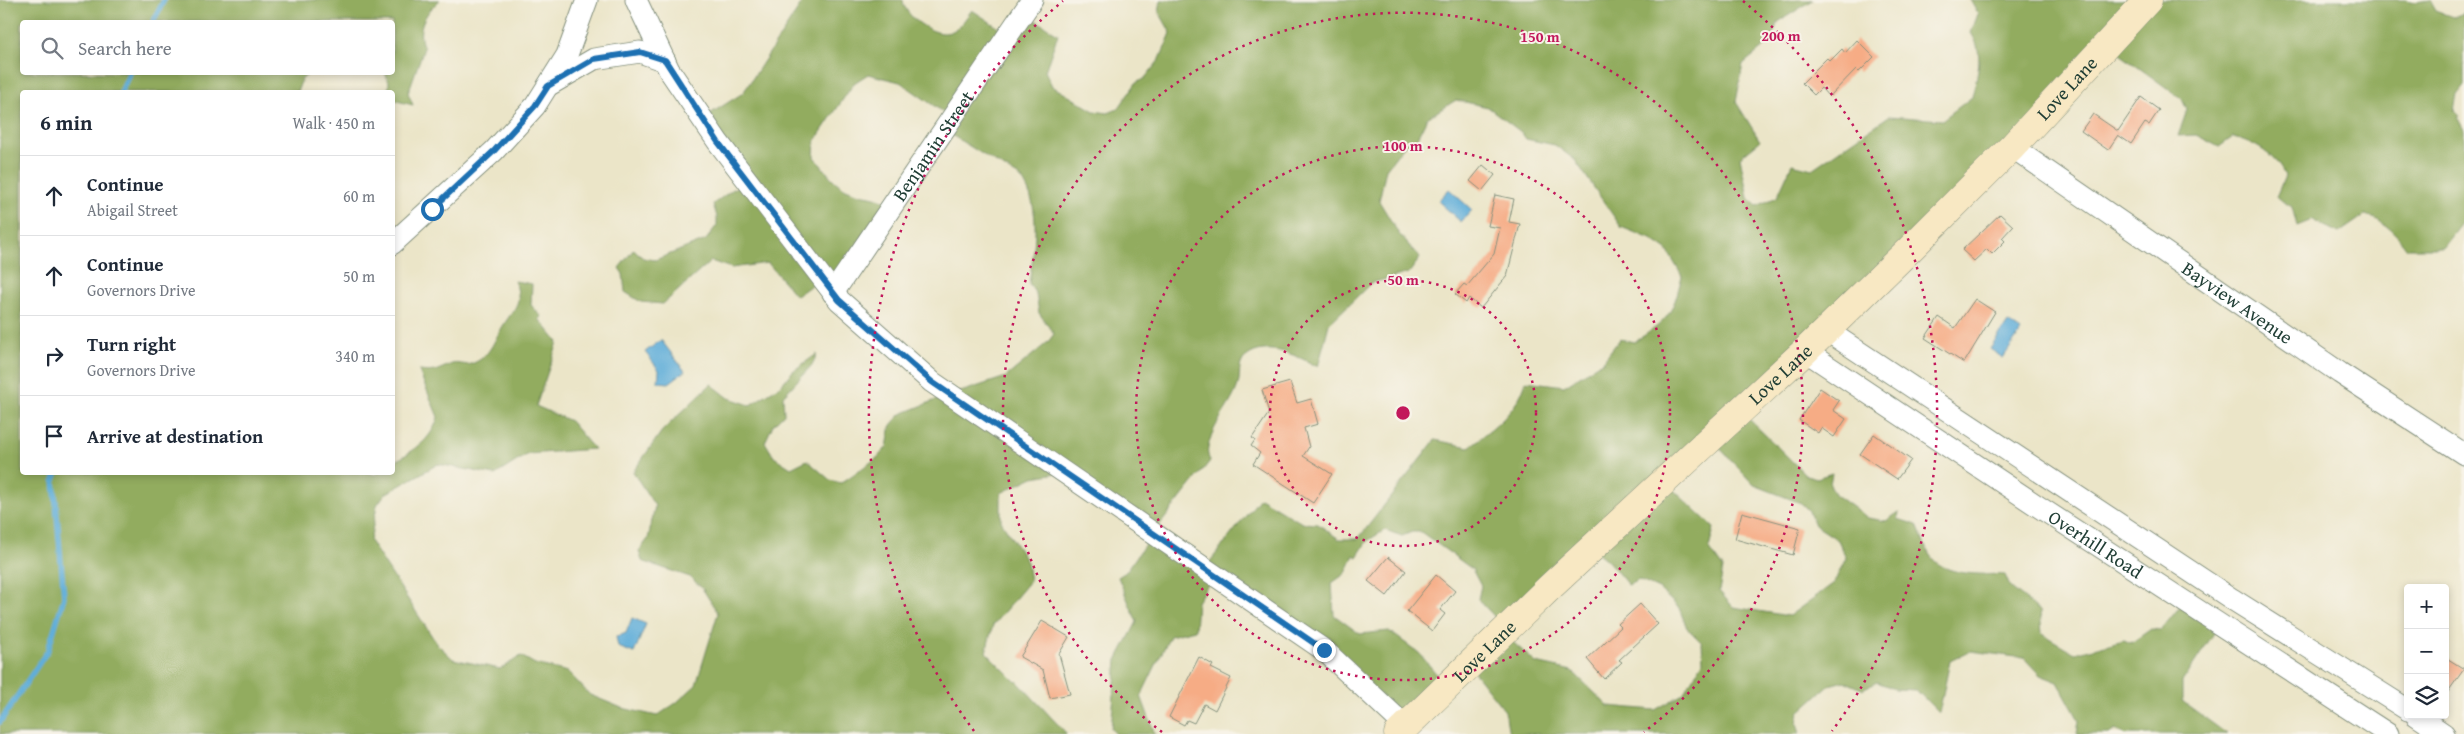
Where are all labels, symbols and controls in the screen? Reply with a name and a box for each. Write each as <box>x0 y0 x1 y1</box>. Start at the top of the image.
search box <box>20 20 395 75</box>
text: 200 m <box>1761 25 1801 46</box>
text: 150 m <box>1520 26 1560 47</box>
icon: search <box>38 34 66 62</box>
text: Search here <box>78 34 172 62</box>
street label: Love Lane <box>2030 50 2104 126</box>
street label: Benjamin Street <box>885 85 981 207</box>
text: 6 min <box>40 107 92 138</box>
text: Walk · 450 m <box>292 111 375 135</box>
text: 100 m <box>1383 135 1423 156</box>
text: Continue <box>87 170 164 198</box>
icon: ahead <box>40 182 68 210</box>
text: 60 m <box>343 184 375 208</box>
text: Abigail Street <box>87 198 178 222</box>
route start <box>421 198 444 221</box>
text: Continue <box>87 250 164 278</box>
street label: Bayview Avenue <box>2177 254 2299 351</box>
icon: ahead <box>40 262 68 290</box>
text: 50 m <box>343 264 375 288</box>
text: 50 m <box>1387 269 1419 290</box>
text: Governors Drive <box>87 278 195 302</box>
text: Turn right <box>87 330 176 358</box>
street label: Love Lane <box>1742 337 1819 411</box>
icon: right <box>40 342 68 370</box>
text: 340 m <box>335 344 375 368</box>
text: Governors Drive <box>87 358 195 382</box>
centre of rings <box>1394 404 1412 422</box>
icon: arrive <box>40 422 68 450</box>
text: Arrive at destination <box>87 422 263 450</box>
street label: Overhill Road <box>2043 503 2149 586</box>
map controls <box>2404 584 2449 719</box>
button: + <box>2404 584 2449 629</box>
street label: Love Lane <box>1446 613 1522 688</box>
button: − <box>2404 629 2449 674</box>
route end <box>1313 639 1336 662</box>
button: layers <box>2404 674 2449 719</box>

